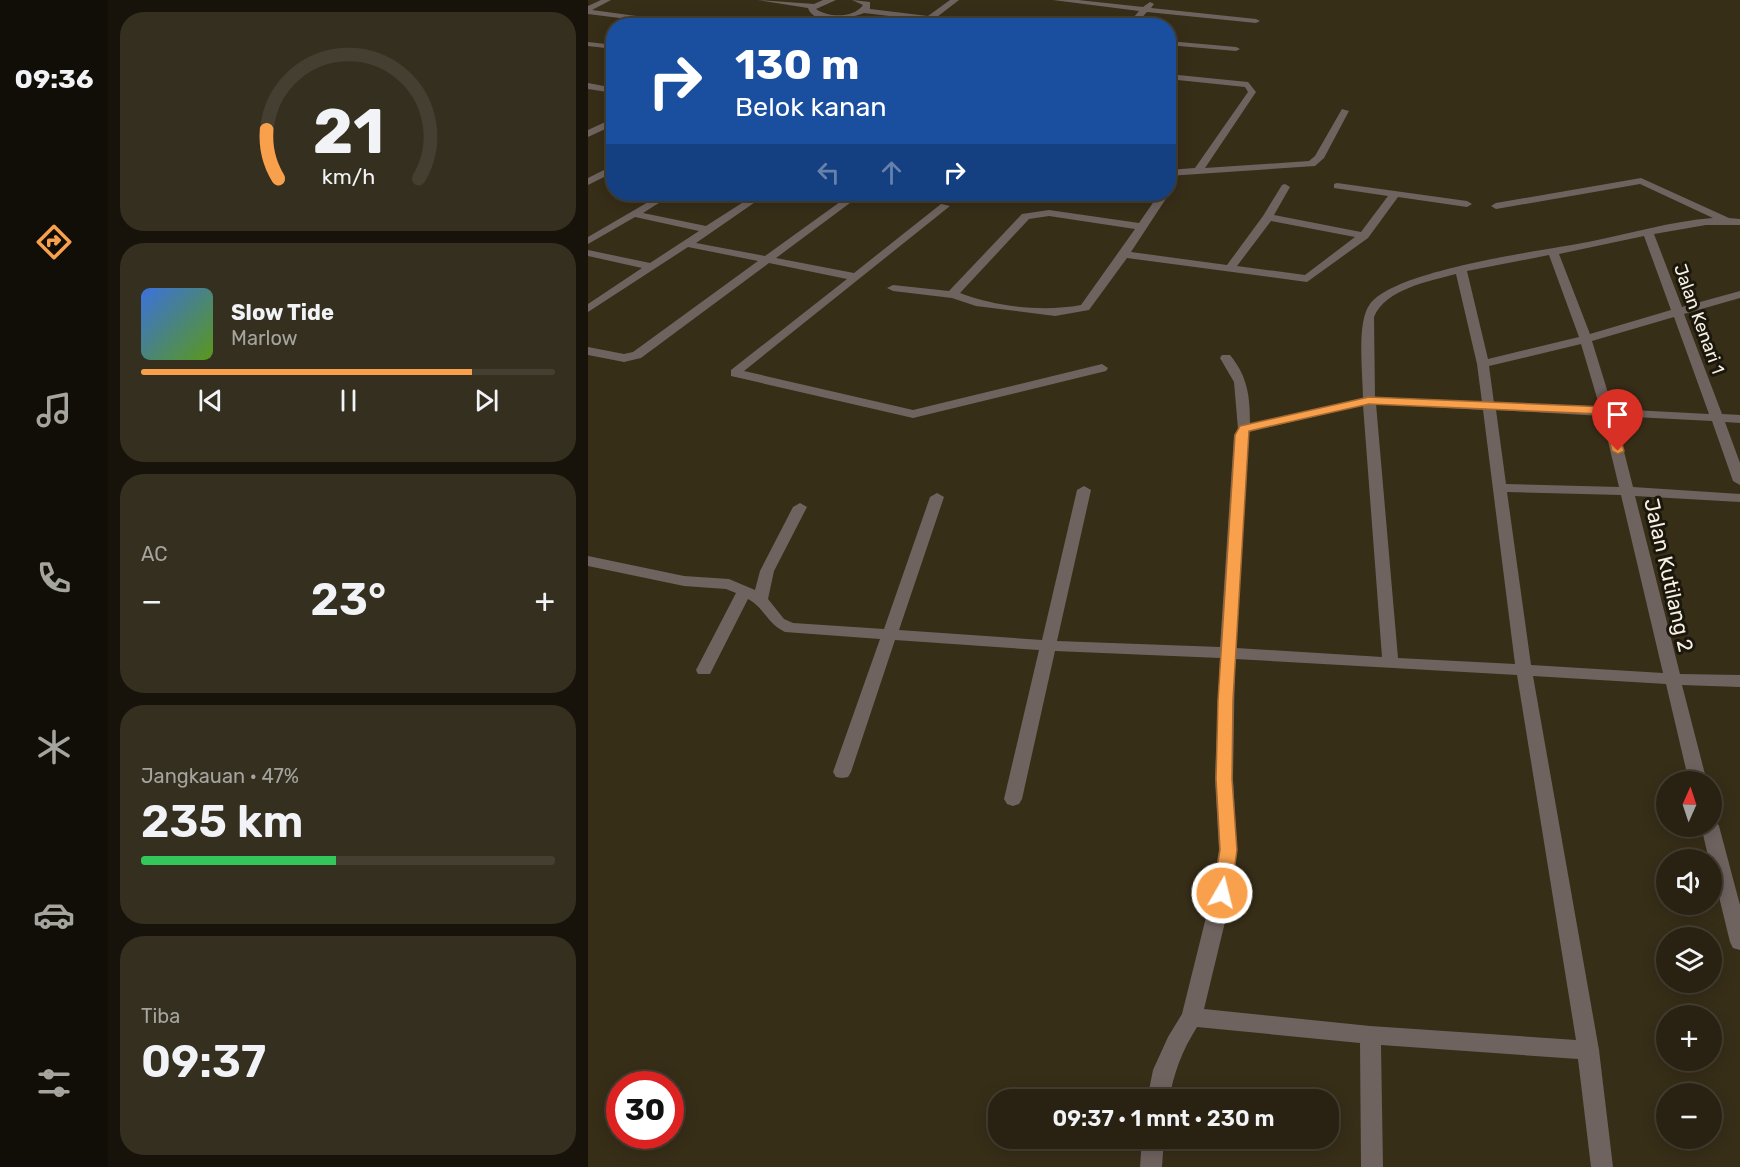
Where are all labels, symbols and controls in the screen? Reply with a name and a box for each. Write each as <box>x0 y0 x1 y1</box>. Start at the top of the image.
text: 130 m <box>735 40 860 90</box>
icon: right <box>636 42 714 120</box>
text: 09:36 <box>15 63 93 95</box>
text: Belok kanan <box>735 91 887 123</box>
text: 21 <box>312 95 384 169</box>
icon: left <box>812 156 845 189</box>
icon: ahead <box>875 156 908 189</box>
icon: right <box>938 156 971 189</box>
text: km/h <box>321 164 375 189</box>
icon: directions <box>33 221 75 263</box>
street label: Jalan Kenari 1 <box>1669 261 1729 377</box>
text: Slow Tide <box>231 299 334 326</box>
text: Marlow <box>231 326 298 350</box>
icon: previous <box>194 384 227 417</box>
icon: pause <box>332 384 365 417</box>
icon: next <box>470 384 503 417</box>
icon: music <box>33 389 75 431</box>
pin <box>1592 389 1643 451</box>
icon: arrive <box>1601 398 1634 431</box>
street label: Jalan Kutilang 2 <box>1639 496 1699 654</box>
text: AC <box>141 542 167 566</box>
icon: phone <box>33 557 75 599</box>
text: 23° <box>311 573 386 626</box>
text: − <box>141 581 162 620</box>
text: + <box>534 581 555 620</box>
icon: climate <box>33 726 75 768</box>
text: Jangkauan · 47% <box>141 764 299 788</box>
north arrow <box>1656 771 1722 837</box>
map controls <box>1656 771 1722 1149</box>
text: 235 km <box>141 795 303 848</box>
button: sound <box>1656 849 1722 915</box>
position arrow <box>1190 861 1254 925</box>
icon: car <box>33 894 75 936</box>
button: layers <box>1656 927 1722 993</box>
text: Tiba <box>141 1004 180 1028</box>
button: + <box>1656 1005 1722 1071</box>
text: 09:37 <box>141 1035 266 1088</box>
icon: filters <box>33 1062 75 1104</box>
speed limit sign: 30 <box>606 1071 684 1149</box>
button: − <box>1656 1083 1722 1149</box>
text: 09:37 · 1 mnt · 230 m <box>1053 1105 1274 1132</box>

